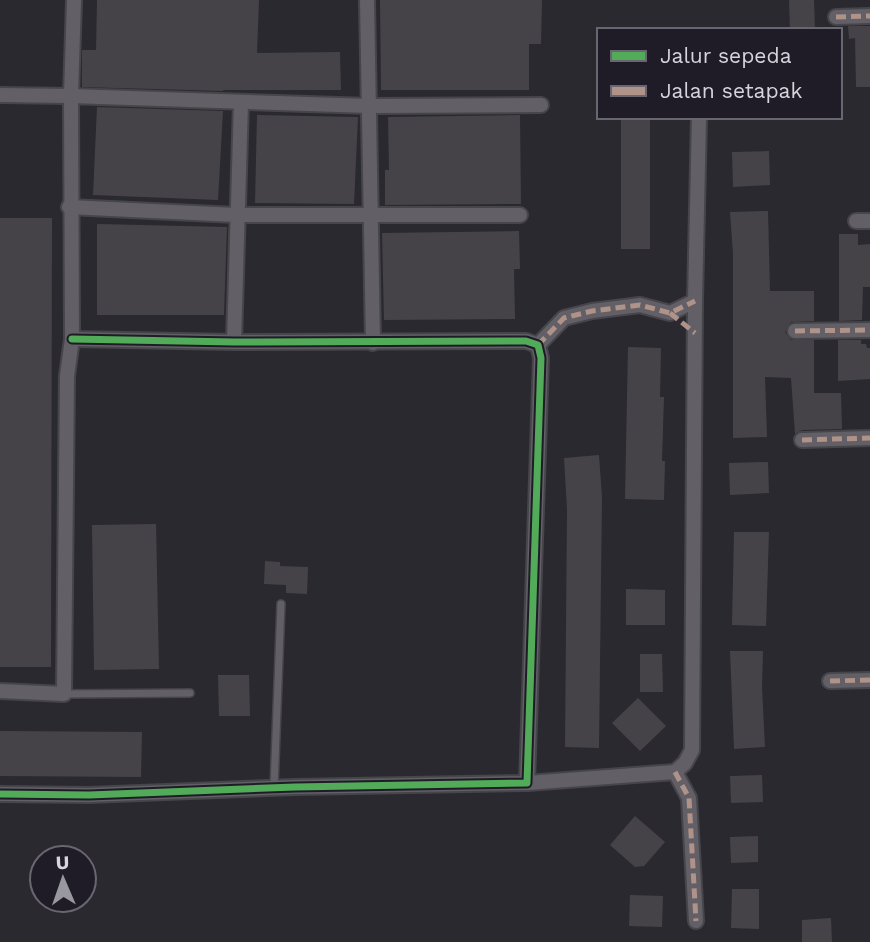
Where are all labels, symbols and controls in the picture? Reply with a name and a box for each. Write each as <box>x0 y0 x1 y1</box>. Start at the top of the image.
legend <box>597 28 842 119</box>
text: Jalur sepeda <box>660 43 792 68</box>
text: Jalan setapak <box>660 78 802 103</box>
north arrow <box>28 844 98 914</box>
text: U <box>55 851 70 874</box>

